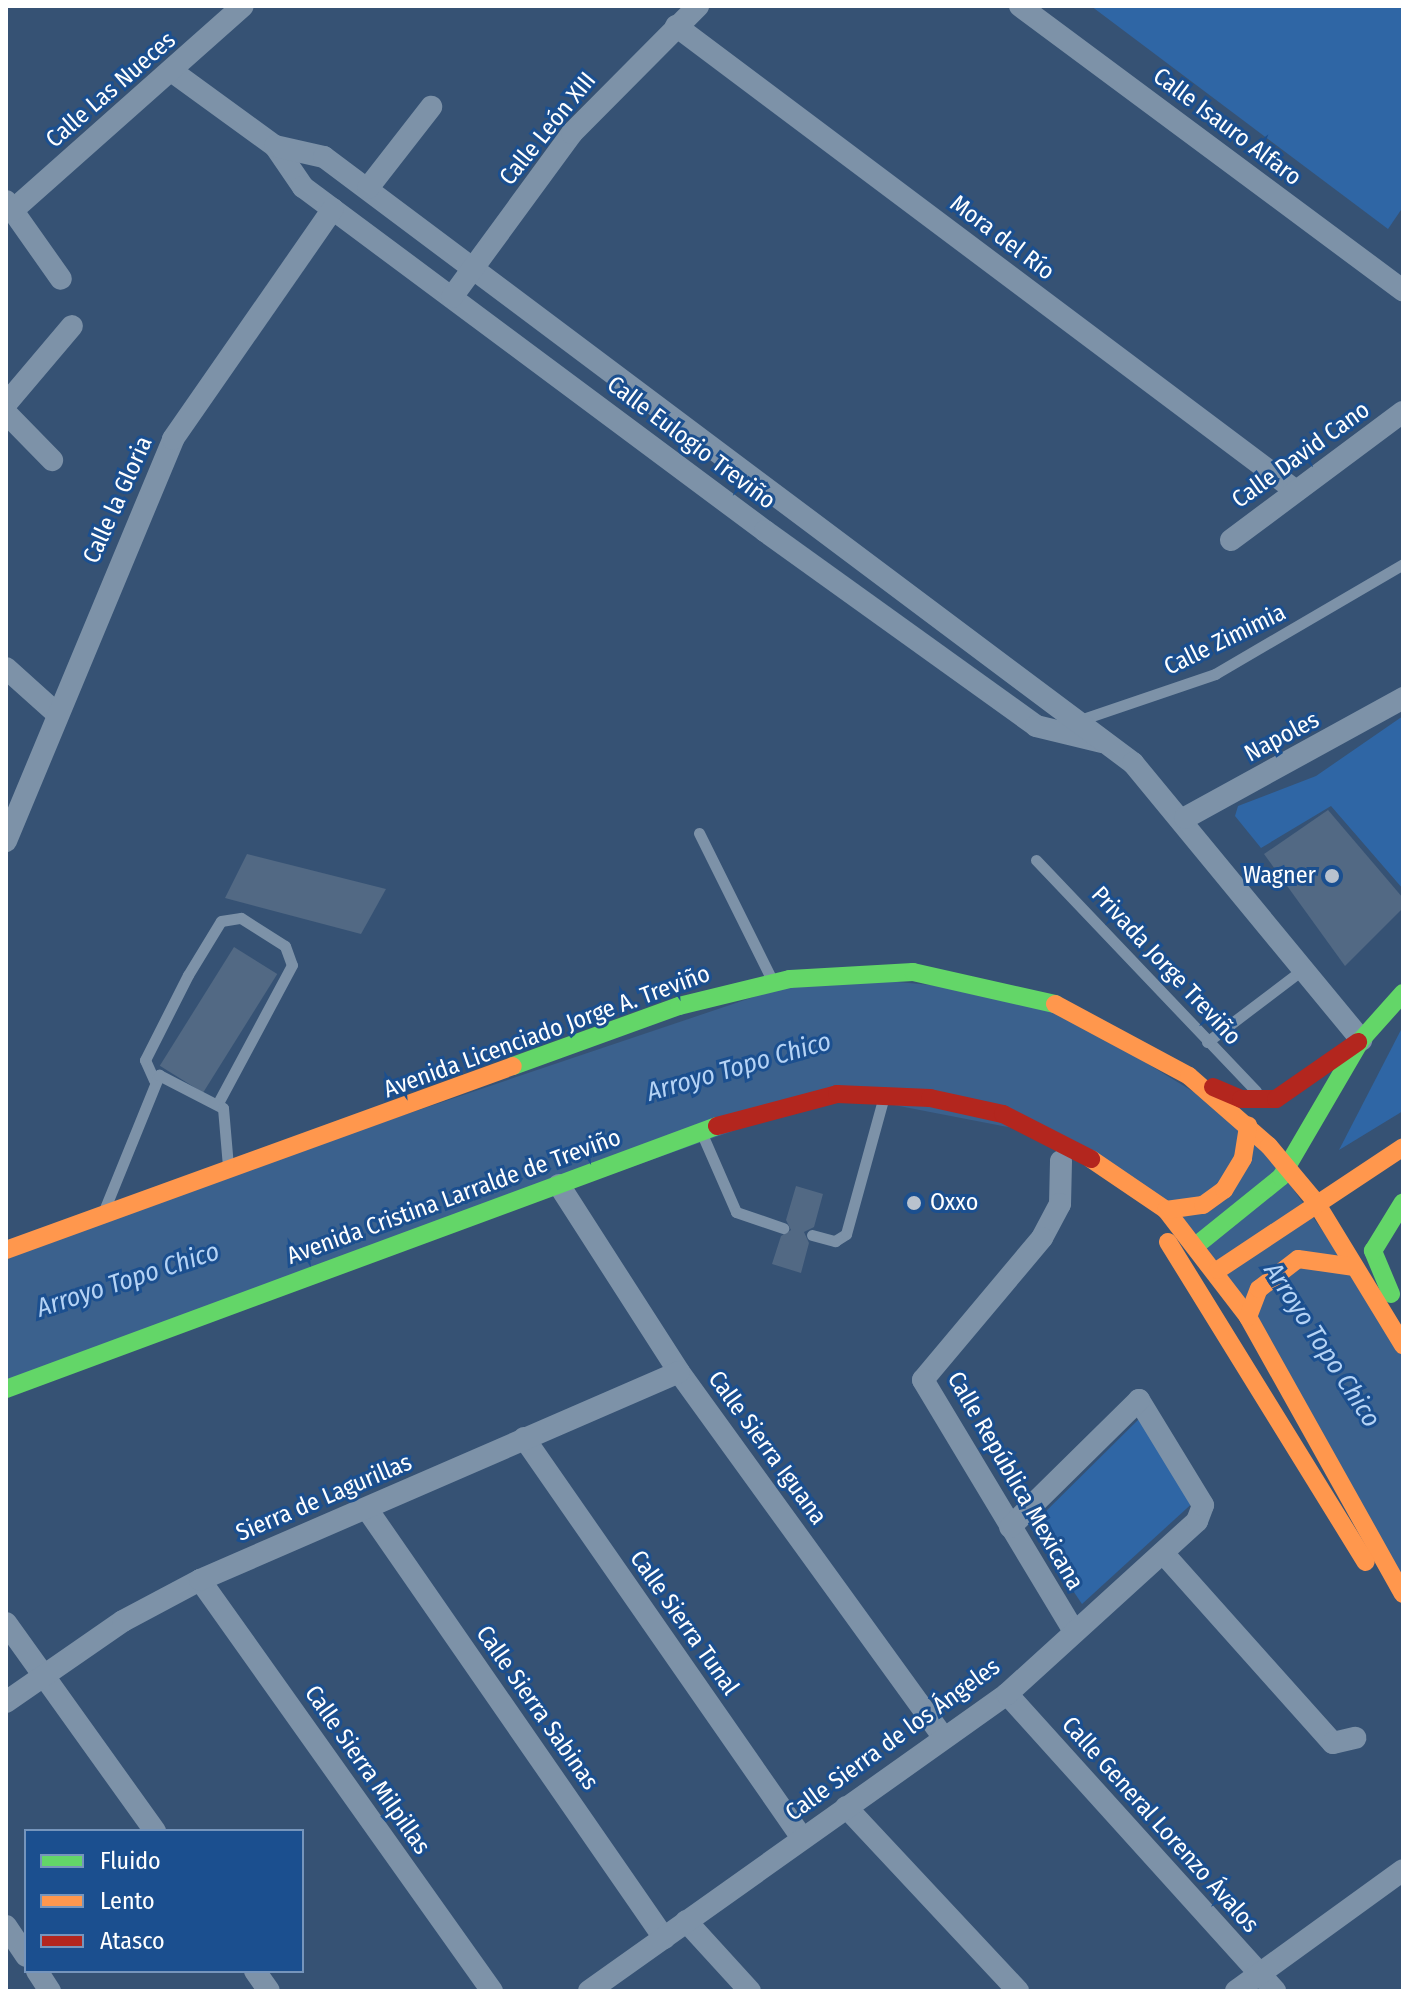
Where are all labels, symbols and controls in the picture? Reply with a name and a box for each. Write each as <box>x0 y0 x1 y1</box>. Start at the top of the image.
street label: Calle Las Nueces <box>40 26 182 154</box>
street label: Calle Isauro Alfaro <box>1147 62 1307 192</box>
street label: Calle León XIII <box>494 67 602 191</box>
street label: Mora del Río <box>944 189 1060 287</box>
street label: Calle Eulogio Treviño <box>601 370 781 516</box>
street label: Calle David Cano <box>1227 395 1375 515</box>
street label: Calle la Gloria <box>77 432 159 568</box>
street label: Calle Zimimia <box>1160 598 1290 682</box>
street label: Napoles <box>1240 705 1324 769</box>
place label: Wagner <box>1243 862 1316 890</box>
marker: Wagner <box>1323 867 1341 885</box>
street label: Privada Jorge Treviño <box>1085 881 1247 1051</box>
street label: Avenida Licenciado Jorge A. Treviño <box>380 959 714 1105</box>
water label: Arroyo Topo Chico <box>643 1026 835 1108</box>
street label: Avenida Cristina Larralde de Treviño <box>283 1123 625 1271</box>
place label: Oxxo <box>930 1189 978 1217</box>
marker: Oxxo <box>905 1194 923 1212</box>
water label: Arroyo Topo Chico <box>33 1236 223 1324</box>
water label: Arroyo Topo Chico <box>1257 1257 1387 1433</box>
street label: Calle Sierra Iguana <box>702 1366 832 1530</box>
street label: Calle República Mexicana <box>941 1367 1089 1595</box>
street label: Sierra de Lagurillas <box>232 1448 416 1548</box>
street label: Calle Sierra Tunal <box>623 1545 745 1701</box>
street label: Calle Sierra Sabinas <box>470 1620 604 1796</box>
street label: Calle Sierra de los Ángeles <box>780 1652 1006 1828</box>
street label: Calle Sierra Milpillas <box>298 1680 436 1860</box>
street label: Calle General Lorenzo Ávalos <box>1055 1711 1265 1939</box>
legend <box>24 1829 304 1973</box>
text: Fluido <box>100 1847 161 1875</box>
text: Lento <box>100 1887 155 1915</box>
text: Atasco <box>100 1927 165 1955</box>

